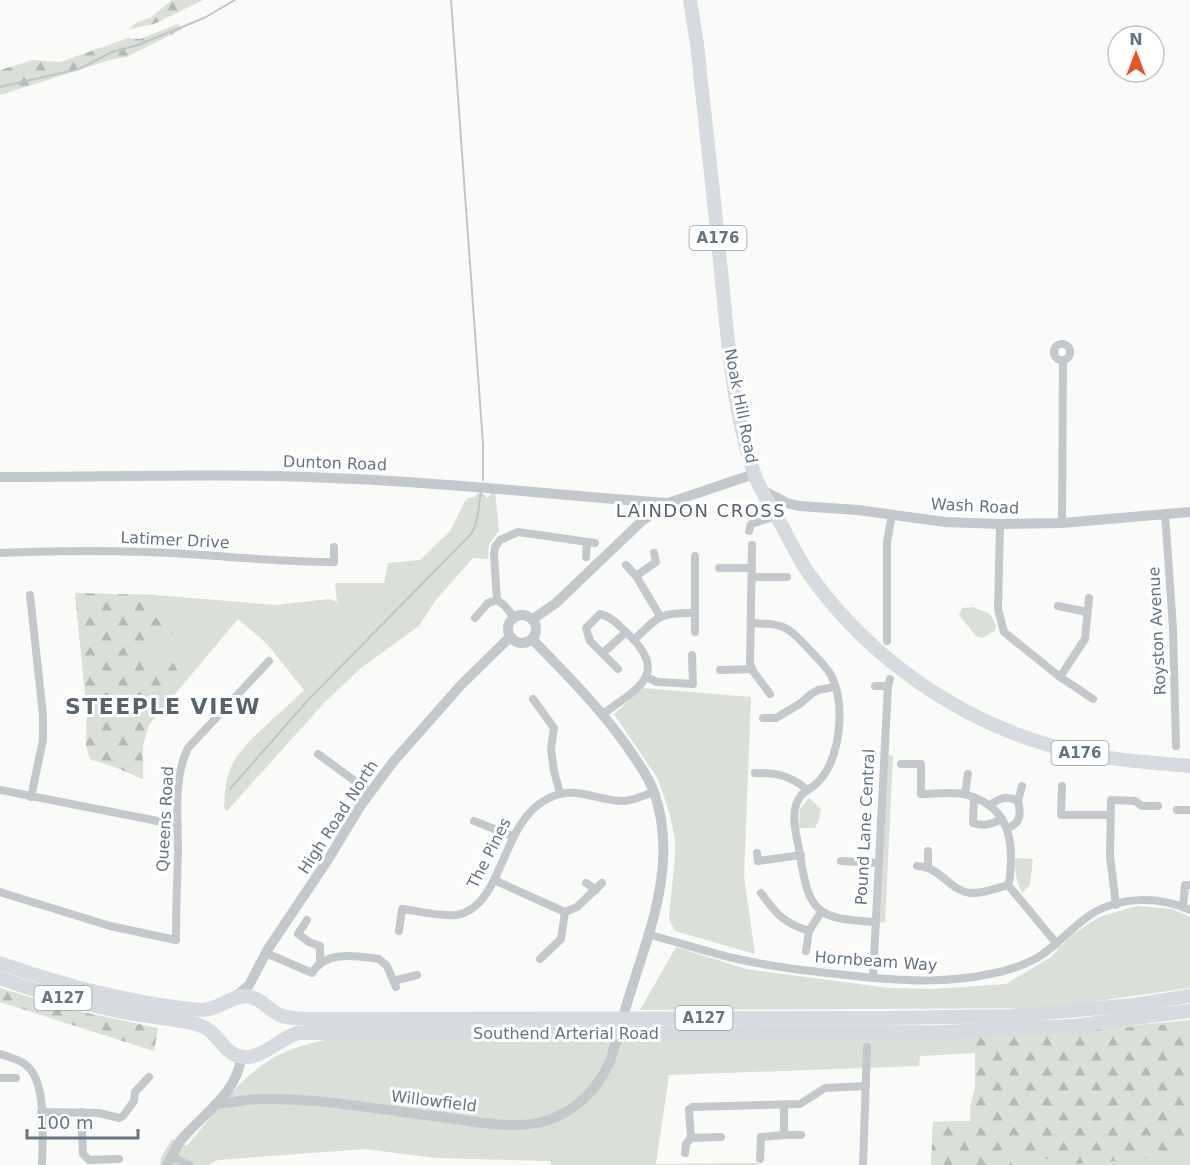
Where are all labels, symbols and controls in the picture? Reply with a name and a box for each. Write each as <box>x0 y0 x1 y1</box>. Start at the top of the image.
north arrow <box>1106 24 1166 84</box>
text: N <box>1129 30 1143 49</box>
road number: A176 <box>690 226 746 250</box>
street label: Noak Hill Road <box>721 347 761 465</box>
street label: Dunton Road <box>283 452 387 474</box>
street label: Wash Road <box>930 494 1020 518</box>
district label: LAINDON CROSS <box>616 500 786 521</box>
street label: Latimer Drive <box>120 528 230 552</box>
street label: Royston Avenue <box>1144 566 1170 696</box>
district label: STEEPLE VIEW <box>65 694 261 719</box>
road number: A176 <box>1052 741 1108 765</box>
street label: Pound Lane Central <box>851 748 879 906</box>
street label: High Road North <box>294 757 382 877</box>
street label: Queens Road <box>153 766 177 872</box>
street label: The Pines <box>463 814 515 892</box>
street label: Hornbeam Way <box>814 947 938 975</box>
road number: A127 <box>34 986 92 1010</box>
road number: A127 <box>676 1006 732 1030</box>
street label: Southend Arterial Road <box>473 1024 659 1043</box>
street label: Willowfield <box>390 1086 478 1116</box>
scale bar <box>27 1102 138 1140</box>
text: 100 m <box>36 1112 94 1133</box>

